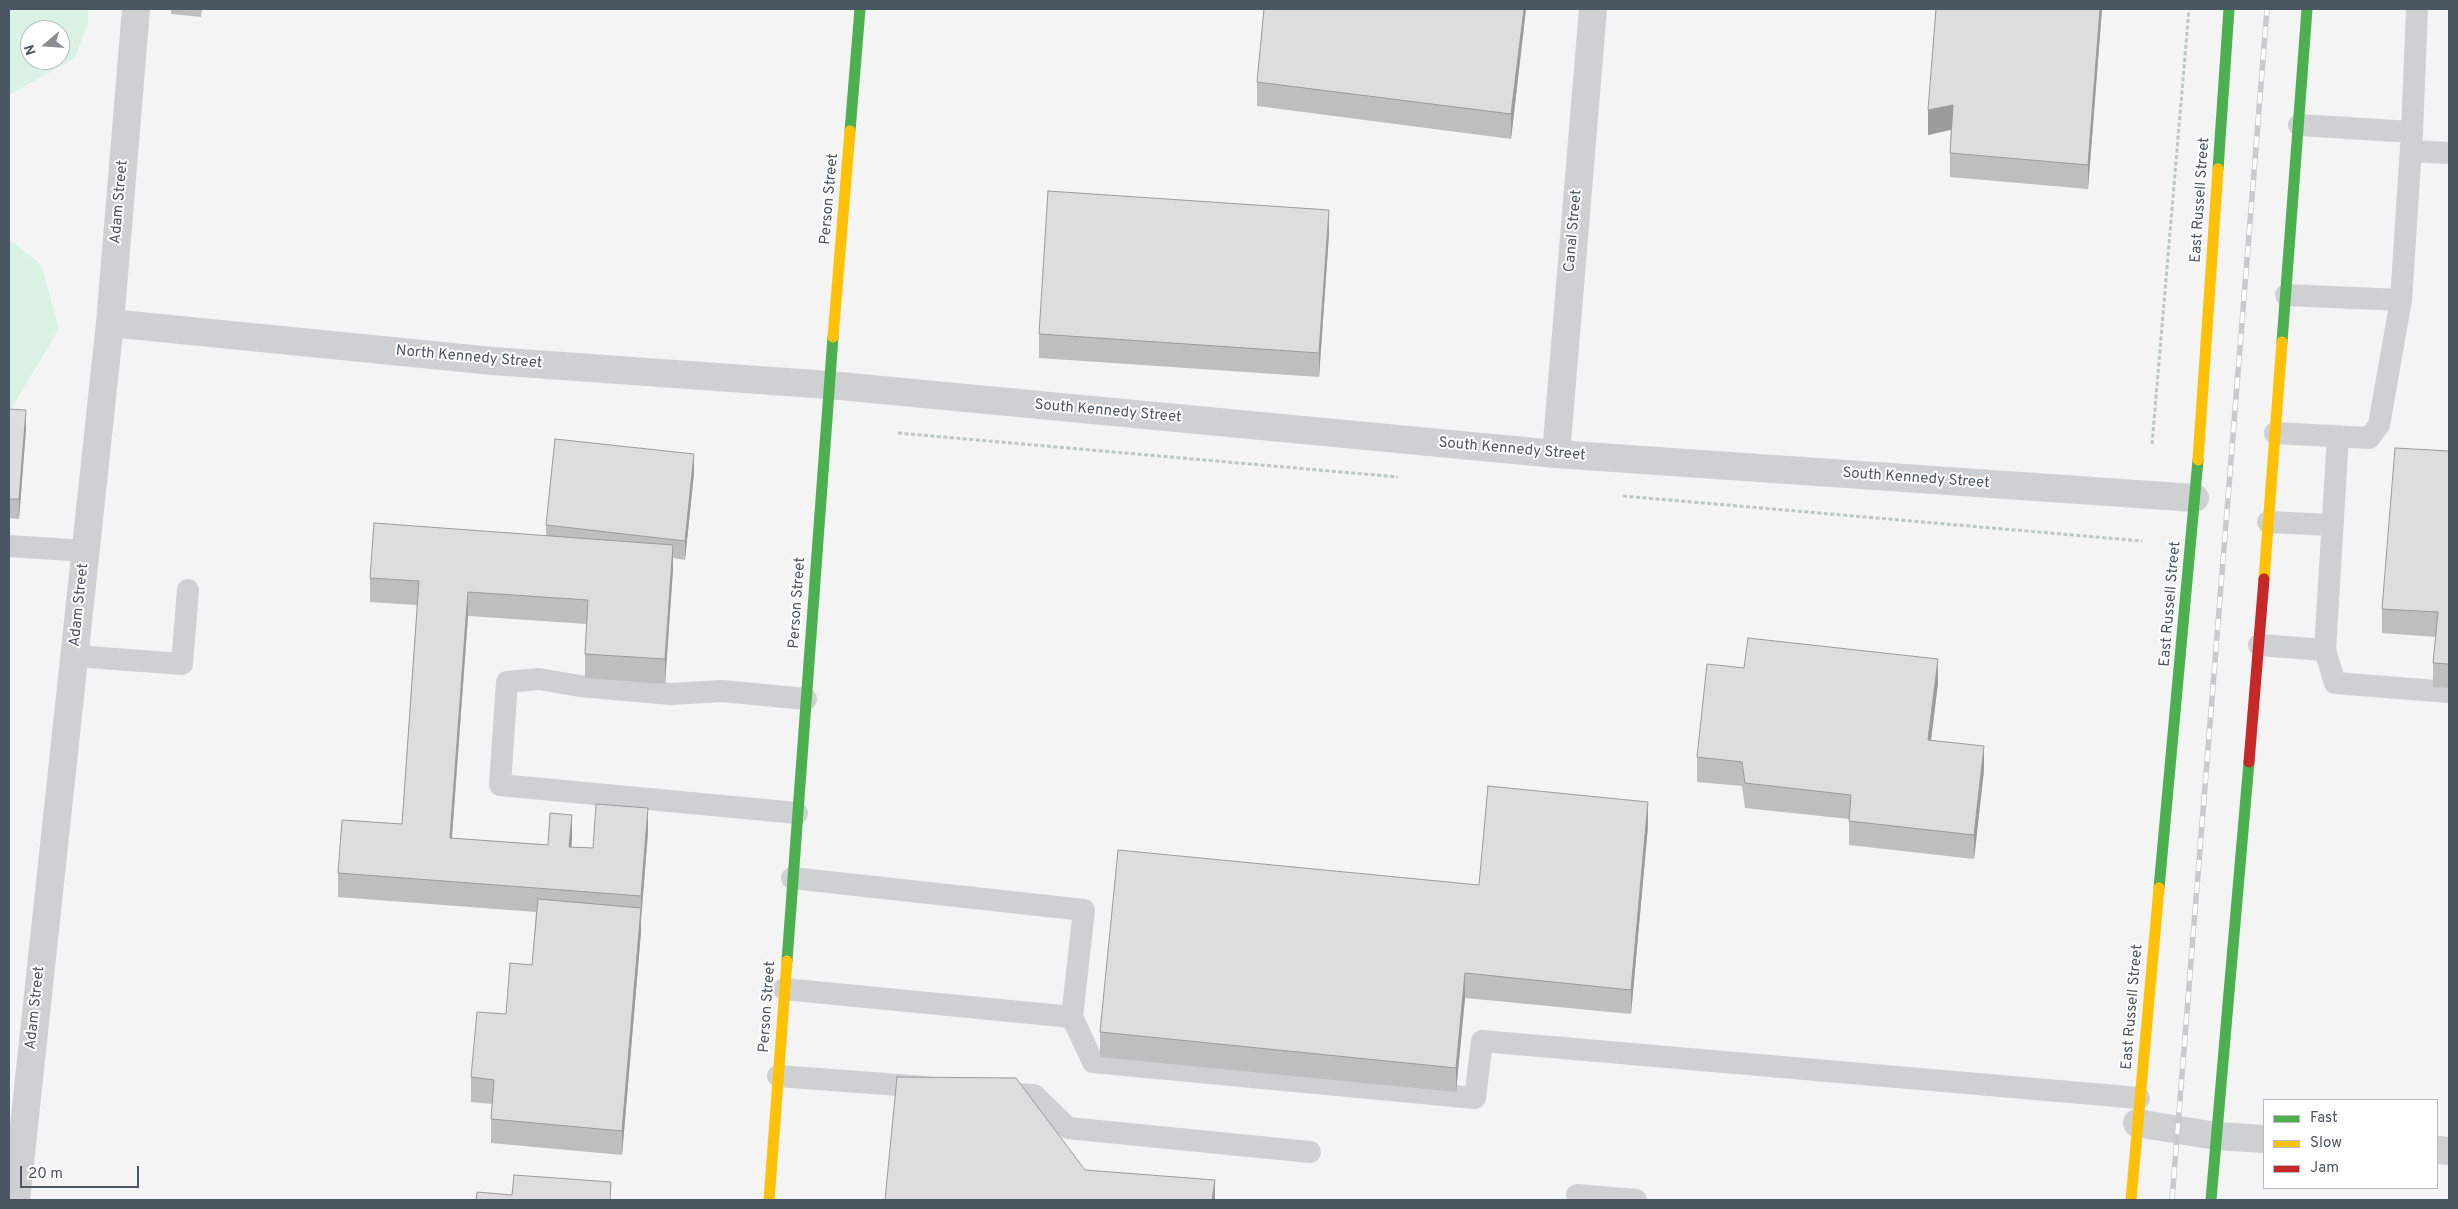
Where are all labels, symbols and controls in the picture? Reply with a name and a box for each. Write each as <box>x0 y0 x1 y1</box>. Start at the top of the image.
north arrow <box>20 20 70 70</box>
text: N <box>22 42 41 57</box>
street label: East Russell Street <box>2188 137 2214 263</box>
street label: Person Street <box>817 152 843 246</box>
street label: Adam Street <box>107 159 133 245</box>
street label: Canal Street <box>1561 189 1587 273</box>
street label: North Kennedy Street <box>395 343 543 373</box>
street label: South Kennedy Street <box>1034 397 1182 427</box>
street label: South Kennedy Street <box>1438 435 1586 465</box>
street label: South Kennedy Street <box>1842 465 1990 493</box>
street label: East Russell Street <box>2157 541 2185 667</box>
street label: Person Street <box>786 557 810 649</box>
street label: Adam Street <box>67 562 93 648</box>
street label: East Russell Street <box>2119 944 2147 1070</box>
street label: Person Street <box>756 961 780 1053</box>
street label: Adam Street <box>23 965 49 1051</box>
legend <box>2263 1099 2438 1189</box>
text: Fast <box>2310 1109 2338 1128</box>
text: Slow <box>2310 1134 2342 1153</box>
scale bar <box>22 1156 141 1188</box>
text: Jam <box>2310 1159 2339 1178</box>
text: 20 m <box>28 1165 63 1184</box>

